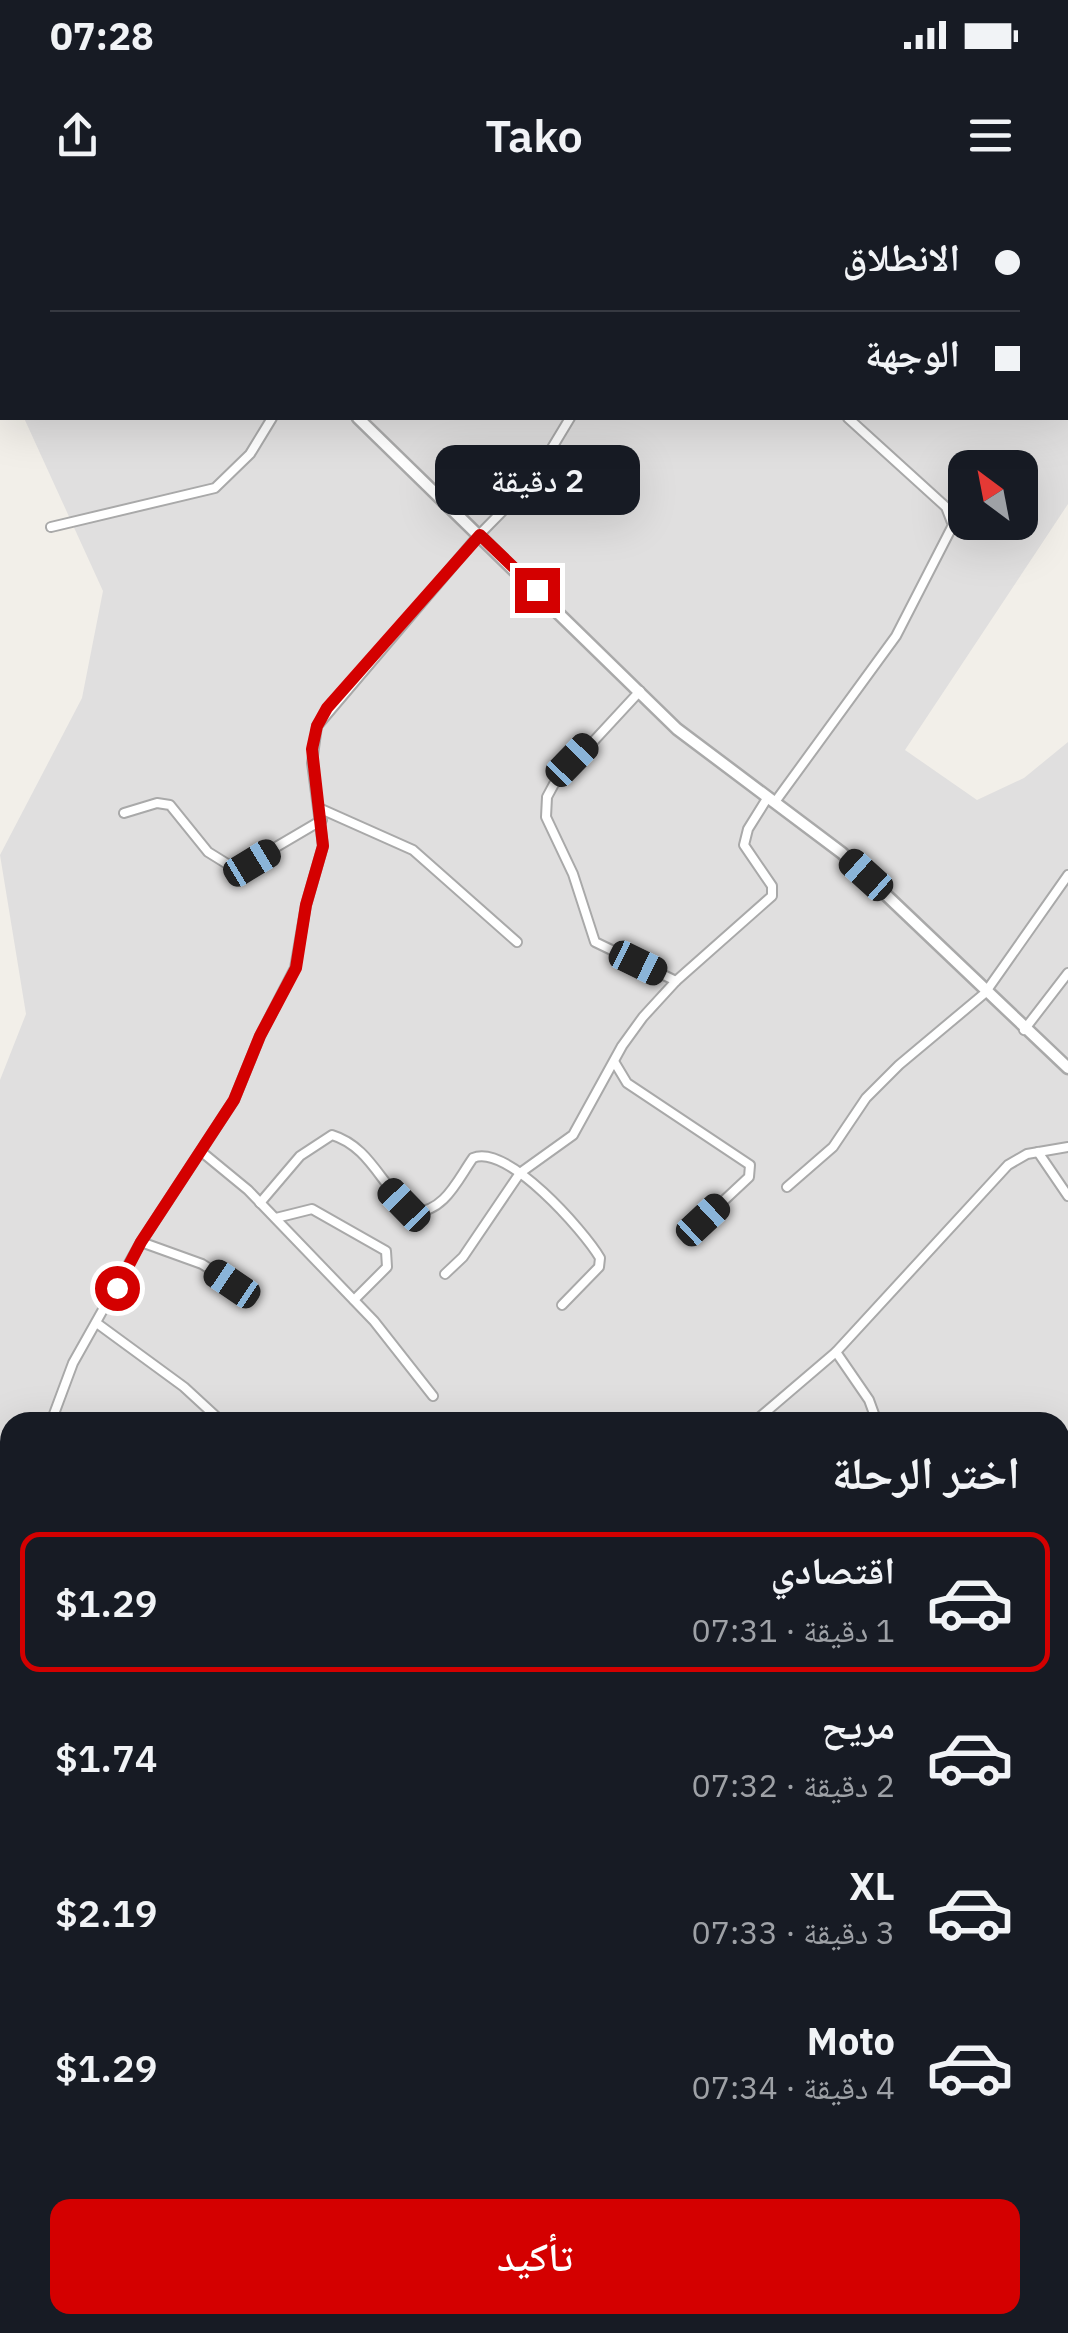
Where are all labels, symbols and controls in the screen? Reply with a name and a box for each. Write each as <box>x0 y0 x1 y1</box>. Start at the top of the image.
text: 07:28 <box>50 11 154 60</box>
text: Tako <box>485 106 583 164</box>
icon: share <box>50 108 105 163</box>
icon: menu <box>963 108 1018 163</box>
text: الانطلاق <box>842 232 960 281</box>
text: الوجهة <box>865 328 960 377</box>
callout: 2 دقيقة <box>434 445 640 515</box>
north arrow <box>948 450 1038 540</box>
map controls <box>948 450 1038 540</box>
text: 2 دقيقة <box>491 459 584 501</box>
route end <box>515 568 560 613</box>
car <box>540 728 604 792</box>
car <box>219 835 285 891</box>
car <box>834 844 898 906</box>
car <box>604 936 672 990</box>
car <box>372 1173 436 1237</box>
car <box>671 1189 735 1251</box>
car <box>199 1255 265 1313</box>
route start <box>95 1266 140 1311</box>
text: اختر الرحلة <box>832 1443 1020 1501</box>
text: اقتصادي <box>771 1545 895 1594</box>
icon: car <box>925 1557 1015 1647</box>
text: $1.29 <box>55 1578 158 1627</box>
text: 1 دقيقة · 07:31 <box>691 1609 895 1651</box>
text: مريح <box>821 1700 895 1749</box>
icon: car <box>925 1712 1015 1802</box>
text: $1.74 <box>55 1733 158 1782</box>
text: 2 دقيقة · 07:32 <box>691 1764 895 1806</box>
text: XL <box>849 1861 895 1910</box>
icon: car <box>925 1867 1015 1957</box>
text: $2.19 <box>55 1888 158 1937</box>
text: 3 دقيقة · 07:33 <box>691 1911 895 1953</box>
text: Moto <box>807 2016 895 2065</box>
icon: car <box>925 2022 1015 2112</box>
text: $1.29 <box>55 2043 158 2092</box>
text: 4 دقيقة · 07:34 <box>691 2066 895 2108</box>
button: تأكيد <box>50 2199 1020 2314</box>

